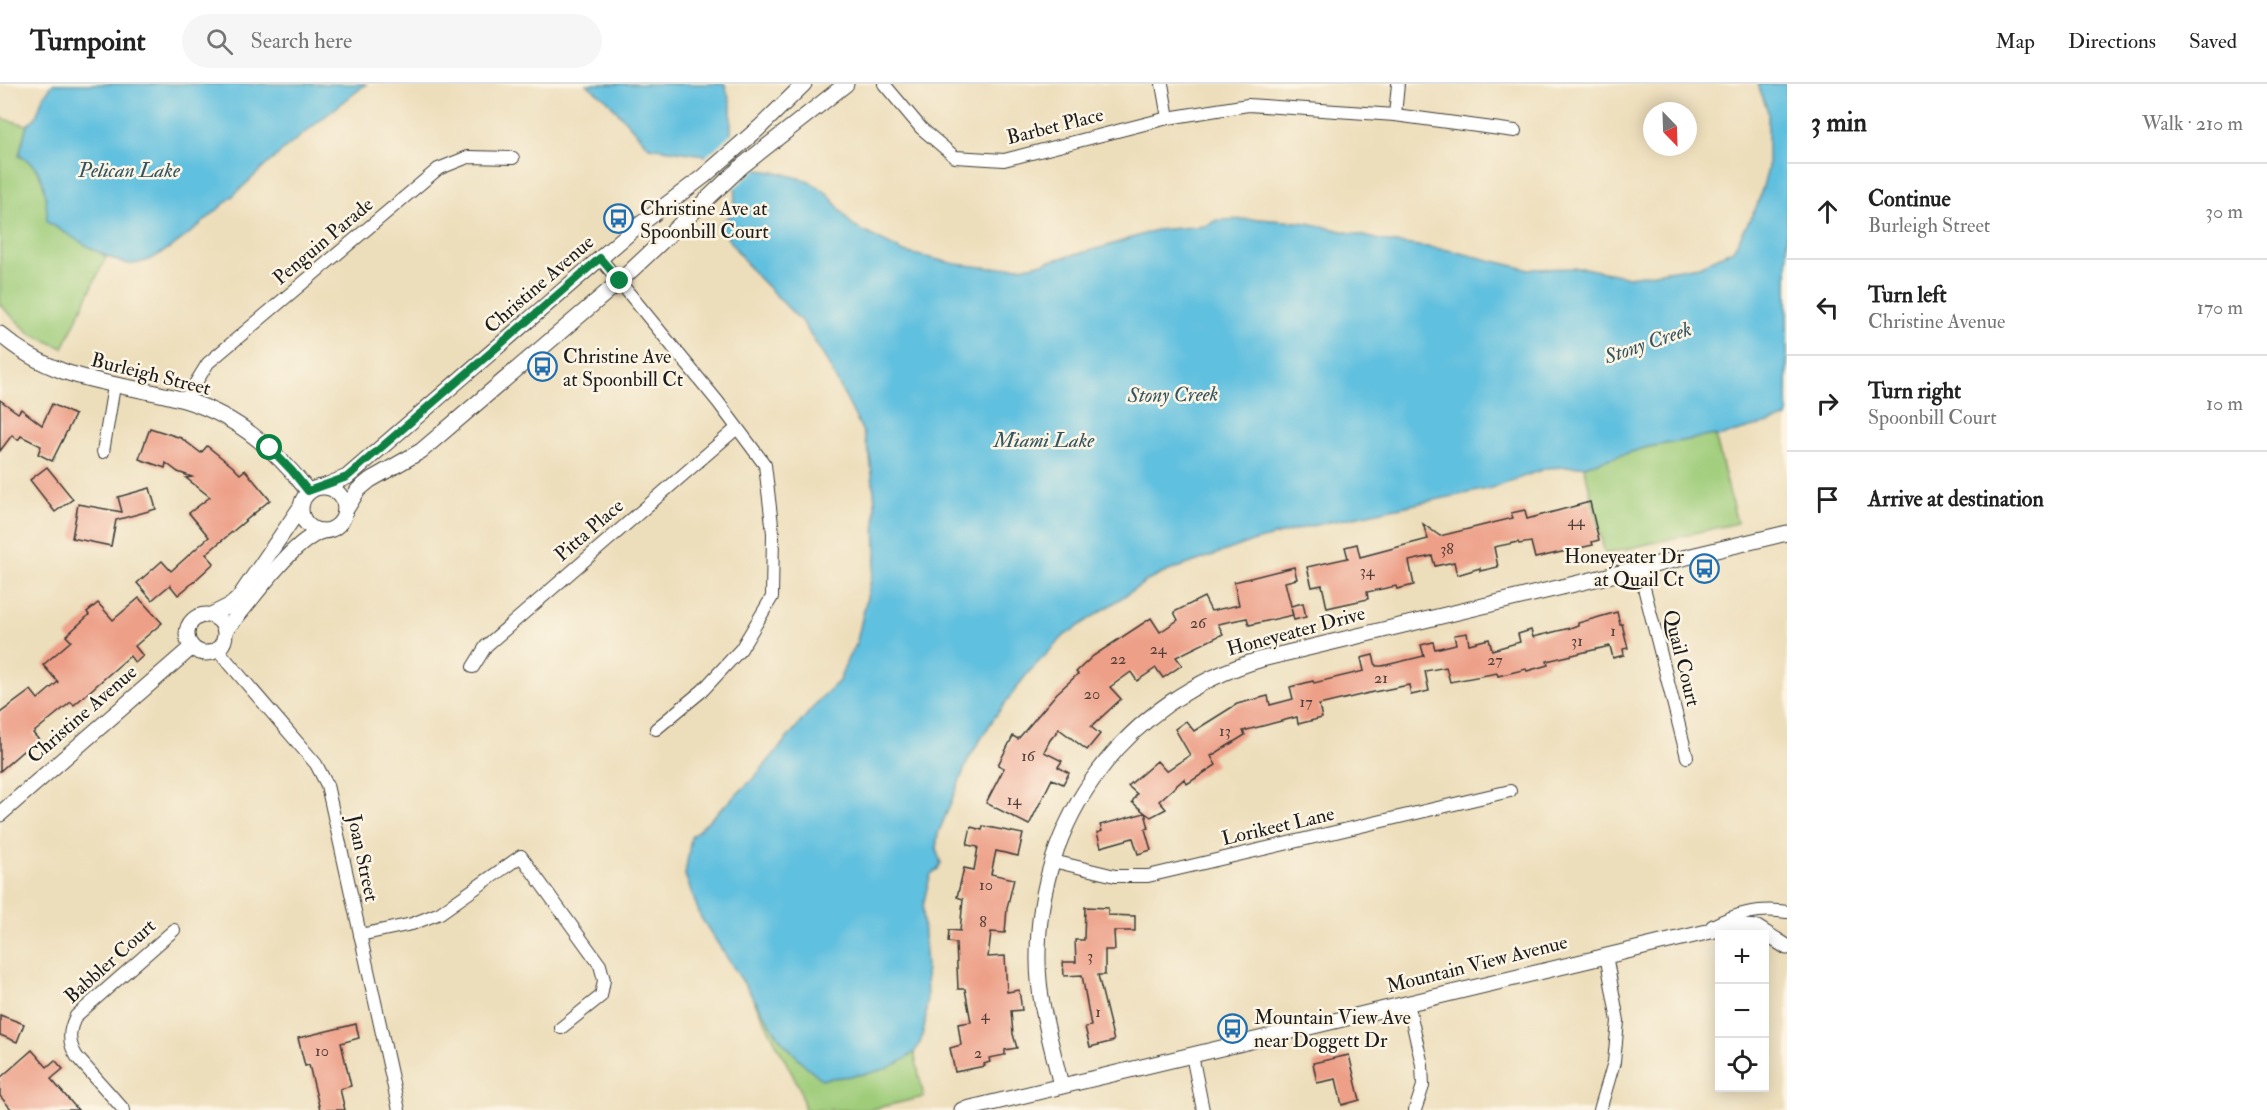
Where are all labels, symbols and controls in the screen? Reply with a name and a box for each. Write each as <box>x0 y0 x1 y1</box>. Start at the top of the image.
search box <box>182 14 602 68</box>
text: Turnpoint <box>30 24 146 59</box>
icon: search <box>203 25 236 58</box>
text: Search here <box>251 27 352 55</box>
text: Map <box>1995 28 2035 55</box>
text: Directions <box>2068 28 2156 55</box>
text: Saved <box>2189 28 2237 55</box>
street label: Barbet Place <box>1004 102 1106 150</box>
north arrow <box>1643 102 1697 156</box>
text: 3 min <box>1811 107 1867 139</box>
text: Walk · 210 m <box>2142 111 2243 136</box>
water label: Pelican Lake <box>77 157 181 184</box>
text: Continue <box>1868 185 1951 213</box>
street label: Penguin Parade <box>268 192 378 290</box>
icon: ahead <box>1811 195 1844 228</box>
place label: Christine Ave at Spoonbill Court <box>640 196 769 245</box>
text: 30 m <box>2205 199 2243 224</box>
bus stop icon: Christine Ave at Spoonbill Court <box>603 203 635 235</box>
text: Burleigh Street <box>1868 213 1990 238</box>
street label: Christine Avenue <box>479 230 599 338</box>
route end <box>606 267 632 293</box>
text: Turn left <box>1868 281 1947 309</box>
icon: left <box>1811 291 1844 324</box>
text: 170 m <box>2197 295 2243 320</box>
text: Christine Avenue <box>1868 309 2005 334</box>
water label: Stony Creek <box>1600 315 1695 371</box>
place label: Christine Ave at Spoonbill Ct <box>563 344 684 393</box>
street label: Burleigh Street <box>89 347 214 401</box>
bus stop icon: Christine Ave at Spoonbill Ct <box>526 351 558 383</box>
text: Turn right <box>1868 377 1961 405</box>
water label: Stony Creek <box>1126 381 1219 409</box>
icon: right <box>1811 387 1844 420</box>
text: 10 m <box>2206 391 2243 416</box>
text: Spoonbill Court <box>1868 405 1997 430</box>
water label: Miami Lake <box>992 427 1095 454</box>
route start <box>256 434 282 460</box>
icon: arrive <box>1811 483 1844 516</box>
text: Arrive at destination <box>1868 485 2044 513</box>
street label: Pitta Place <box>549 493 629 567</box>
house number: 44 <box>1567 511 1586 531</box>
house number: 38 <box>1440 539 1454 559</box>
place label: Honeyeater Dr at Quail Ct <box>1564 544 1685 592</box>
bus stop icon: Honeyeater Dr at Quail Ct <box>1689 552 1721 584</box>
house number: 34 <box>1360 561 1376 581</box>
street label: Honeyeater Drive <box>1224 601 1368 661</box>
street label: Quail Court <box>1658 607 1706 709</box>
house number: 26 <box>1190 613 1207 633</box>
house number: 1 <box>1610 621 1616 641</box>
house number: 31 <box>1571 631 1583 651</box>
house number: 24 <box>1150 639 1168 659</box>
house number: 22 <box>1110 649 1126 669</box>
house number: 27 <box>1487 650 1503 670</box>
street label: Christine Avenue <box>22 660 142 768</box>
house number: 21 <box>1374 668 1388 688</box>
house number: 20 <box>1084 684 1100 704</box>
house number: 17 <box>1299 692 1313 712</box>
house number: 13 <box>1219 721 1231 741</box>
house number: 16 <box>1021 746 1036 766</box>
house number: 14 <box>1007 790 1023 810</box>
street label: Lorikeet Lane <box>1219 801 1337 851</box>
street label: Joan Street <box>341 811 385 904</box>
house number: 10 <box>979 875 993 895</box>
house number: 8 <box>979 912 987 932</box>
street label: Babbler Court <box>59 913 161 1009</box>
street label: Mountain View Avenue <box>1384 929 1570 999</box>
map controls <box>1715 930 1769 1092</box>
button: + <box>1715 930 1769 984</box>
house number: 3 <box>1087 946 1093 966</box>
button: − <box>1715 984 1769 1038</box>
house number: 1 <box>1095 1002 1101 1022</box>
house number: 4 <box>981 1005 991 1025</box>
place label: Mountain View Ave near Doggett Dr <box>1254 1005 1411 1053</box>
bus stop icon: Mountain View Ave near Doggett Dr <box>1217 1012 1249 1044</box>
button: locate <box>1715 1038 1769 1092</box>
house number: 10 <box>315 1041 329 1061</box>
house number: 2 <box>974 1043 982 1063</box>

